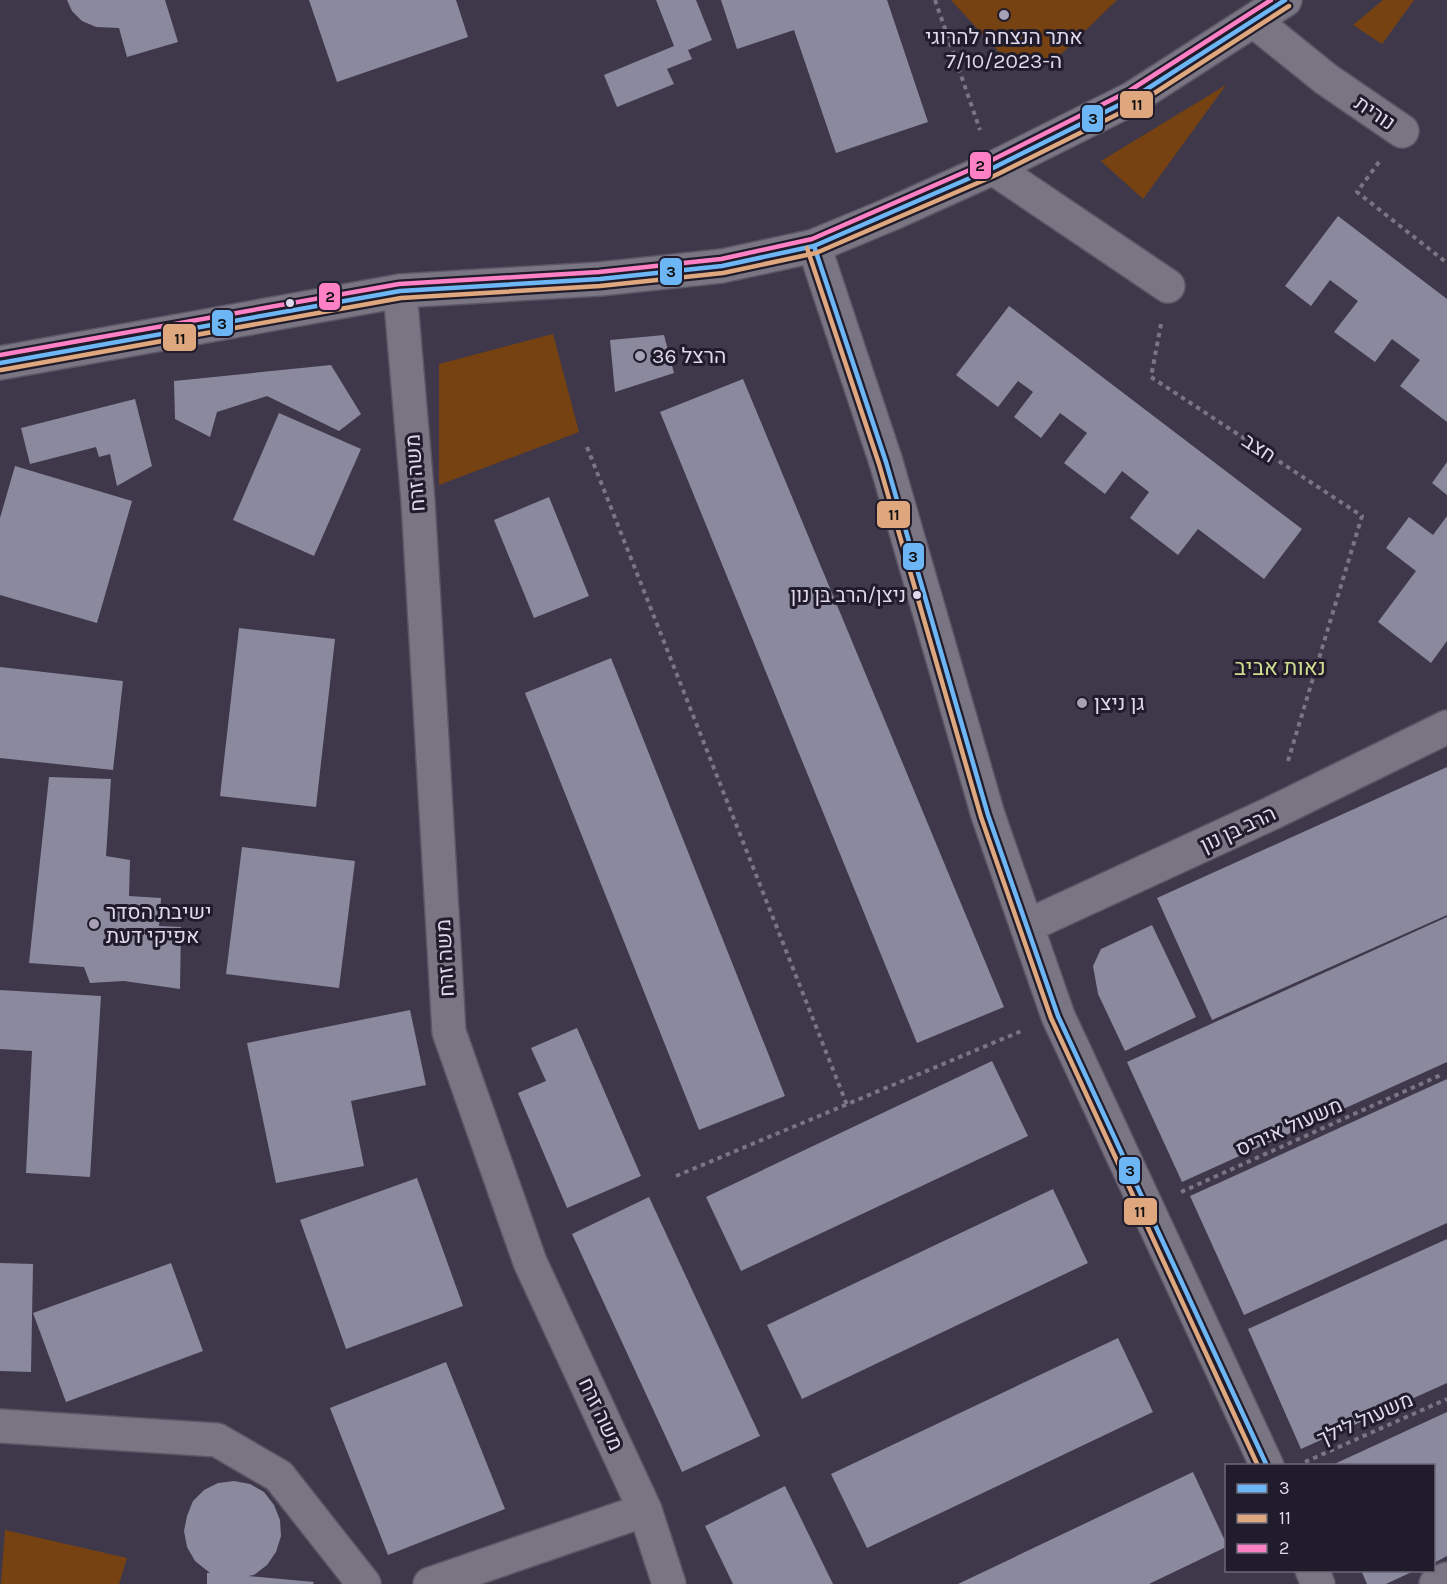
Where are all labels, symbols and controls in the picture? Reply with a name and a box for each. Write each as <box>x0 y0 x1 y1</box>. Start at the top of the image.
marker: אתר הנצחה להרוגי ה-7/10/2023 <box>997 8 1011 22</box>
place label: אתר הנצחה להרוגי ה-7/10/2023 <box>925 25 1083 73</box>
line badge: 11 <box>1119 90 1154 119</box>
street label: נורית <box>1350 91 1400 135</box>
text: 11 <box>1131 95 1143 114</box>
line badge: 3 <box>1081 104 1104 133</box>
text: 3 <box>1088 109 1098 128</box>
line badge: 2 <box>969 151 992 180</box>
text: 2 <box>975 156 985 175</box>
line badge: 3 <box>659 257 683 286</box>
text: 3 <box>666 262 676 281</box>
line badge: 2 <box>318 282 341 311</box>
text: 2 <box>325 287 335 306</box>
unlabelled marker <box>284 297 296 309</box>
line badge: 3 <box>211 309 234 337</box>
text: 3 <box>217 314 227 333</box>
line badge: 11 <box>162 323 197 352</box>
text: 11 <box>174 329 186 348</box>
place label: הרצל 36 <box>652 344 726 368</box>
marker: הרצל 36 <box>633 349 647 363</box>
street label: חצב <box>1238 428 1280 468</box>
street label: משה זרח <box>400 433 430 513</box>
line badge: 11 <box>876 500 911 529</box>
text: 11 <box>888 505 900 524</box>
line badge: 3 <box>902 542 925 571</box>
text: 3 <box>908 547 918 566</box>
place label: ניצן/הרב בן נון <box>791 584 906 607</box>
marker: ניצן/הרב בן נון <box>911 589 923 601</box>
district label: נאות אביב <box>1234 655 1326 681</box>
place label: גן ניצן <box>1094 691 1145 715</box>
marker: גן ניצן <box>1075 696 1089 710</box>
street label: הרב בן נון <box>1196 801 1280 857</box>
place label: ישיבת הסדר אפיקי דעת <box>106 900 212 948</box>
marker: ישיבת הסדר אפיקי דעת <box>87 917 101 931</box>
street label: משה זרח <box>431 919 459 997</box>
street label: משעול איריס <box>1232 1093 1346 1161</box>
line badge: 3 <box>1118 1156 1141 1185</box>
text: 3 <box>1125 1161 1135 1180</box>
line badge: 11 <box>1123 1197 1158 1226</box>
text: 11 <box>1134 1202 1146 1221</box>
street label: משה זרח <box>574 1374 628 1454</box>
street label: משעול לילך <box>1313 1387 1417 1451</box>
legend <box>1225 1464 1435 1572</box>
text: 3 <box>1279 1477 1290 1499</box>
text: 11 <box>1279 1507 1291 1529</box>
text: 2 <box>1279 1537 1289 1559</box>

